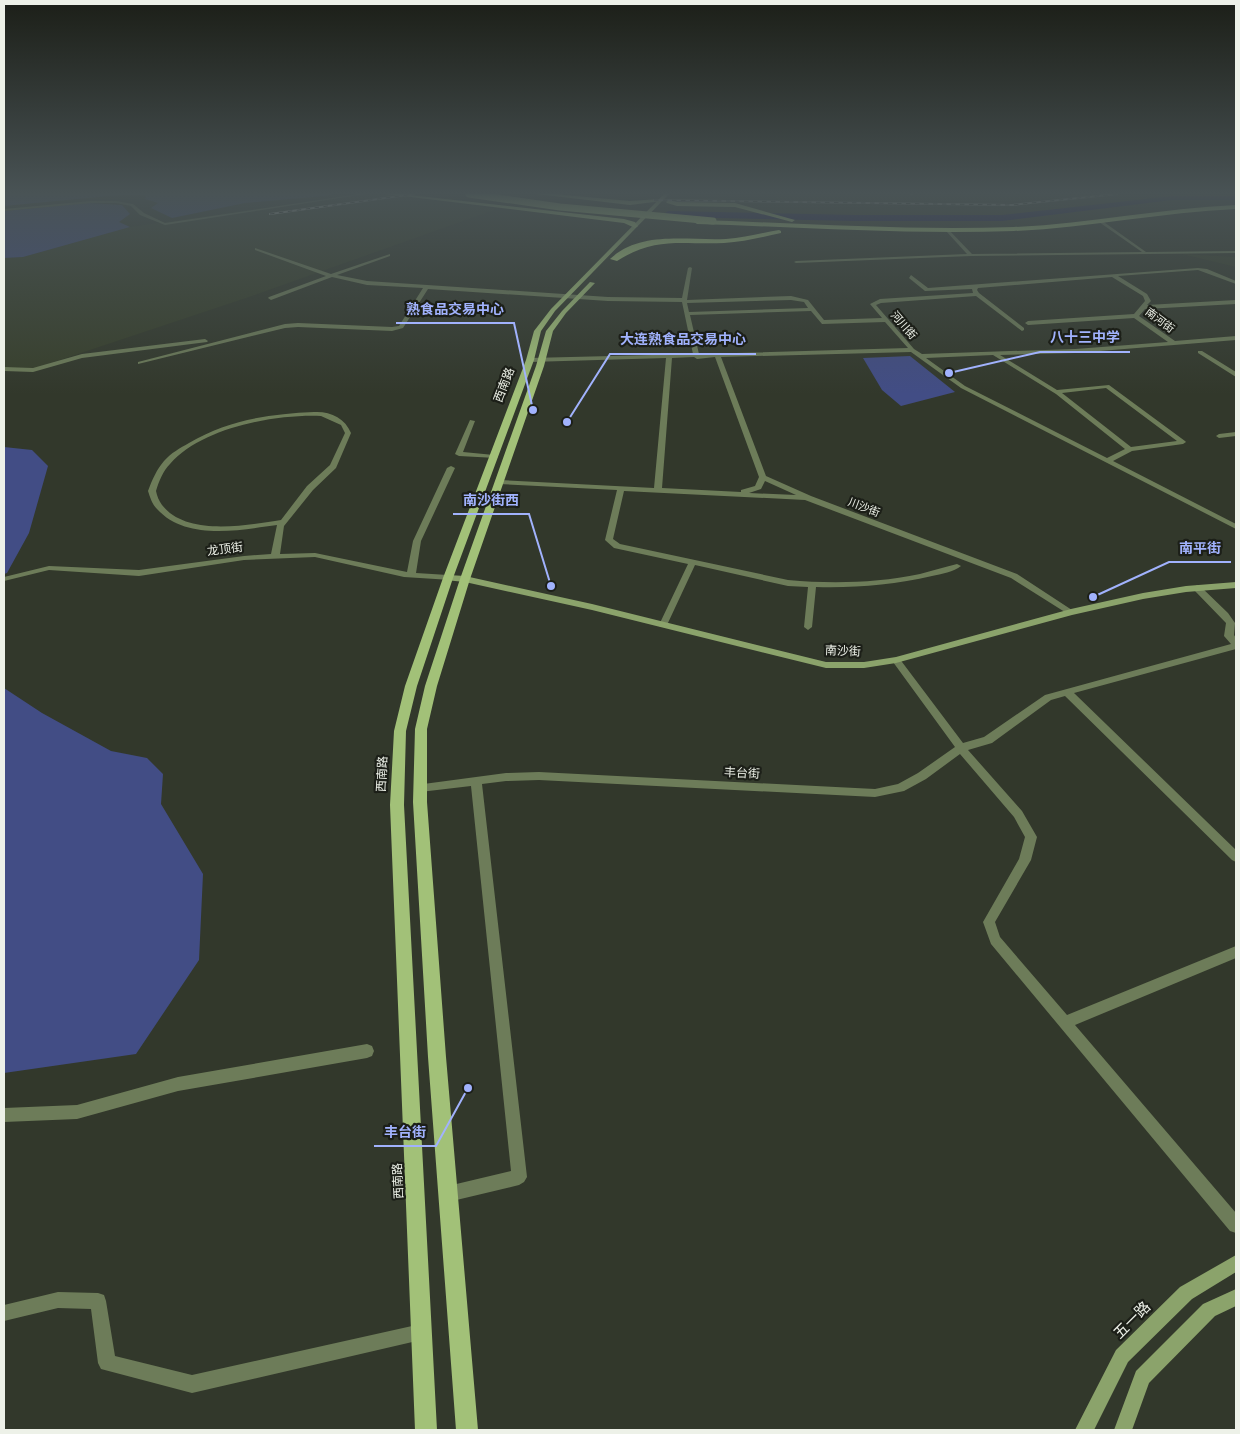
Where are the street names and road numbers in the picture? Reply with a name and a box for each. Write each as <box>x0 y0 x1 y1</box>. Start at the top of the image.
street label: 南河街 <box>1143 305 1177 335</box>
street label: 河川街 <box>889 309 919 341</box>
street label: 西南路 <box>491 366 517 404</box>
street label: 川沙街 <box>846 495 882 519</box>
street label: 龙顶街 <box>206 540 244 558</box>
street label: 南沙街 <box>825 643 861 659</box>
street label: 西南路 <box>374 756 390 792</box>
street label: 丰台街 <box>724 765 760 781</box>
street label: 西南路 <box>390 1163 406 1199</box>
street label: 五一路 <box>1110 1298 1154 1342</box>

